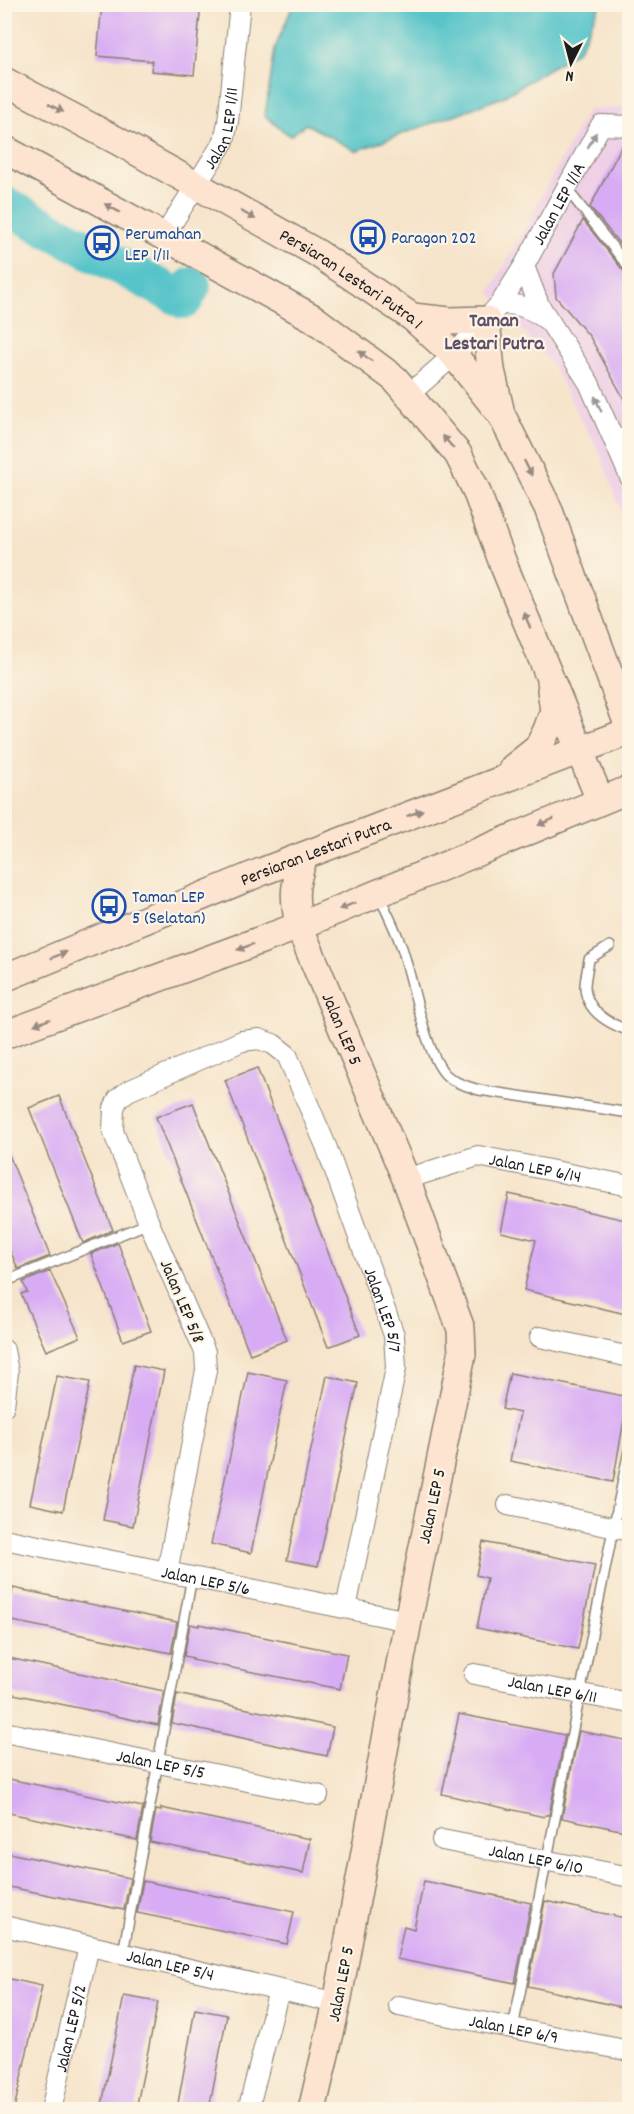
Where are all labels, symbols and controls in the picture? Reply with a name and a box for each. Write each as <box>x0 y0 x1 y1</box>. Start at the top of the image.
north arrow <box>541 33 601 93</box>
text: N <box>564 64 575 87</box>
street label: Jalan LEP 1/11 <box>199 86 246 175</box>
one-way arrow <box>48 103 65 113</box>
one-way arrow <box>587 132 597 149</box>
street label: Jalan LEP 1/1A <box>528 158 593 250</box>
one-way arrow <box>103 203 120 213</box>
one-way arrow <box>240 210 257 220</box>
bus stop icon: Paragon 202 <box>350 219 386 255</box>
place label: Perumahan LEP 1/11 <box>125 223 201 269</box>
street label: Persiaran Lestari Putra 1 <box>274 224 428 336</box>
bus stop icon: Perumahan LEP 1/11 <box>84 225 120 261</box>
place label: Paragon 202 <box>391 227 477 252</box>
district label: Taman Lestari Putra <box>444 308 544 359</box>
one-way arrow <box>357 350 373 362</box>
one-way arrow <box>593 395 603 413</box>
one-way arrow <box>442 434 455 450</box>
one-way arrow <box>523 459 533 476</box>
one-way arrow <box>522 611 531 629</box>
one-way arrow <box>406 808 424 817</box>
street label: Persiaran Lestari Putra <box>237 813 396 894</box>
one-way arrow <box>537 817 555 827</box>
place label: Taman LEP 5 (Selatan) <box>132 886 205 932</box>
bus stop icon: Taman LEP 5 (Selatan) <box>91 888 127 924</box>
one-way arrow <box>338 901 356 911</box>
one-way arrow <box>235 942 253 952</box>
one-way arrow <box>50 950 68 960</box>
street label: Jalan LEP 5 <box>314 990 367 1070</box>
one-way arrow <box>33 1017 51 1027</box>
street label: Jalan LEP 6/14 <box>487 1148 583 1191</box>
street label: Jalan LEP 5/8 <box>152 1256 210 1348</box>
street label: Jalan LEP 5/7 <box>356 1265 405 1353</box>
street label: Jalan LEP 5 <box>413 1467 454 1546</box>
street label: Jalan LEP 5/6 <box>159 1561 252 1604</box>
street label: Jalan LEP 6/11 <box>506 1671 599 1712</box>
street label: Jalan LEP 5/5 <box>114 1745 207 1787</box>
street label: Jalan LEP 6/10 <box>486 1839 585 1883</box>
street label: Jalan LEP 5/4 <box>124 1945 216 1989</box>
street label: Jalan LEP 5 <box>323 1945 362 2024</box>
street label: Jalan LEP 5/2 <box>50 1982 95 2075</box>
street label: Jalan LEP 6/9 <box>467 2010 560 2052</box>

